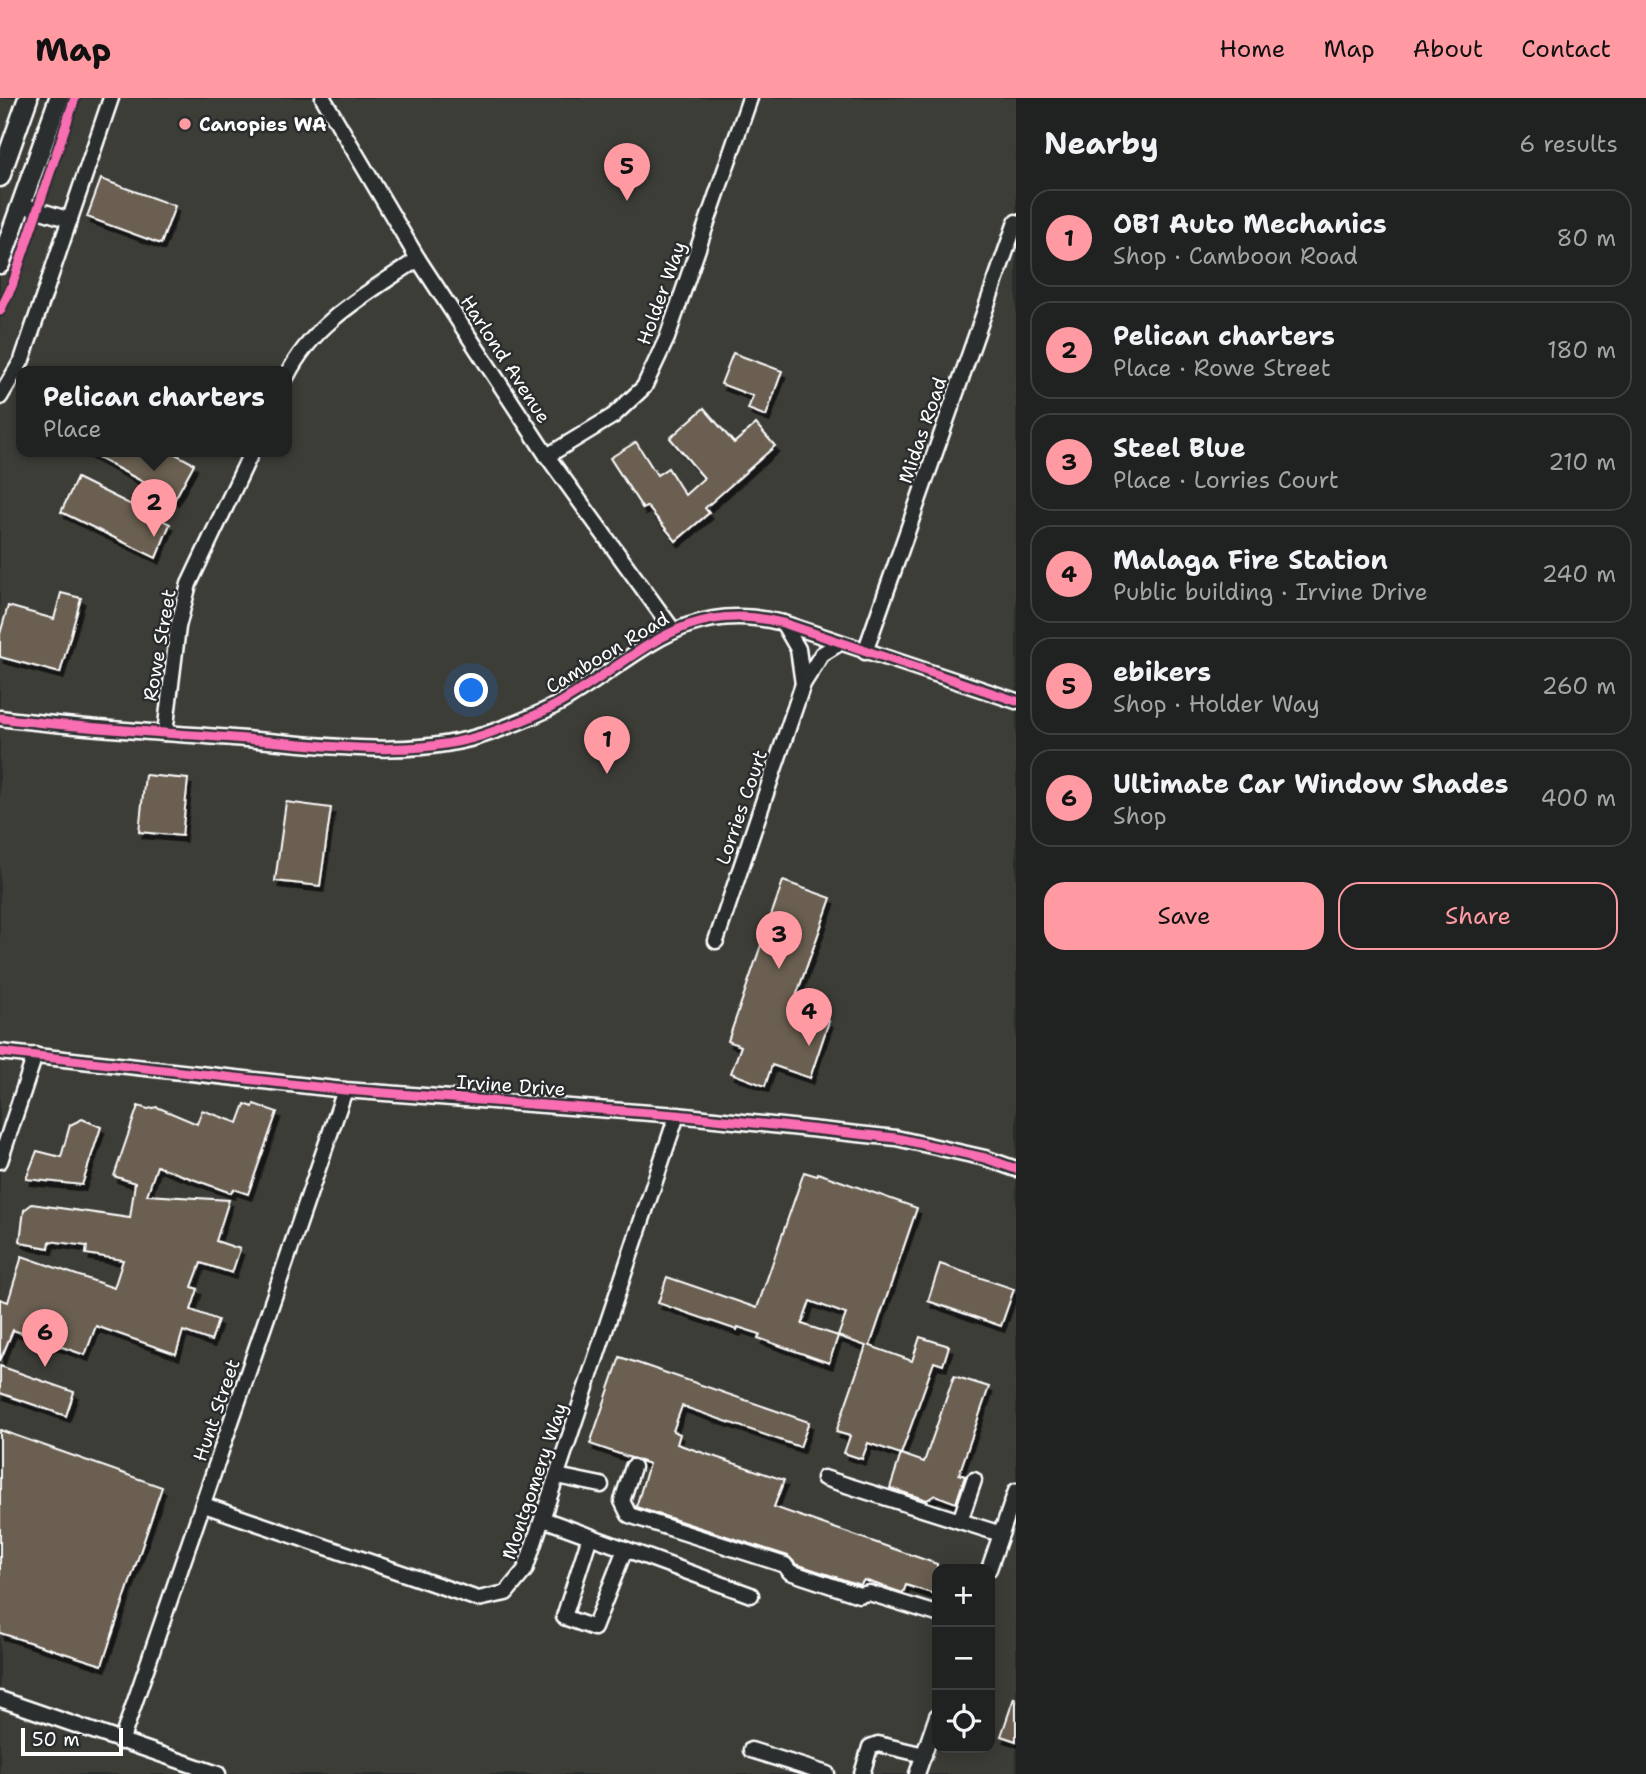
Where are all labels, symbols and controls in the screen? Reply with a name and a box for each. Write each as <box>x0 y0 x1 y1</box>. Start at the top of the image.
text: Map <box>35 27 111 72</box>
text: Home <box>1219 33 1285 65</box>
text: Map <box>1323 33 1375 65</box>
text: About <box>1413 33 1483 65</box>
text: Contact <box>1521 33 1611 65</box>
place label: Canopies WA <box>199 112 327 137</box>
marker: Canopies WA <box>177 116 193 132</box>
text: Nearby <box>1044 123 1159 164</box>
text: 6 results <box>1519 129 1618 159</box>
pin: 5 <box>604 143 650 201</box>
text: OB1 Auto Mechanics <box>1113 206 1387 241</box>
text: 1 <box>1064 223 1074 253</box>
text: 80 m <box>1557 223 1616 253</box>
street label: Holder Way <box>631 238 692 348</box>
text: Shop · Camboon Road <box>1113 241 1358 271</box>
street label: Harlond Avenue <box>455 291 556 428</box>
text: Pelican charters <box>1113 318 1335 353</box>
text: 2 <box>1061 335 1077 365</box>
text: 180 m <box>1547 335 1616 365</box>
text: Place · Rowe Street <box>1113 353 1331 383</box>
popup <box>16 366 292 457</box>
street label: Midas Road <box>893 374 952 487</box>
text: Pelican charters <box>43 379 265 414</box>
text: Place <box>43 414 102 444</box>
text: Steel Blue <box>1113 430 1246 465</box>
text: 3 <box>1061 447 1077 477</box>
text: 210 m <box>1548 447 1616 477</box>
text: Place · Lorries Court <box>1113 465 1339 495</box>
pin: 2 <box>131 479 177 537</box>
text: Malaga Fire Station <box>1113 542 1388 577</box>
text: 4 <box>1061 559 1077 589</box>
text: 240 m <box>1542 559 1616 589</box>
text: Public building · Irvine Drive <box>1113 577 1428 607</box>
street label: Rowe Street <box>137 587 182 703</box>
street label: Camboon Road <box>541 606 674 699</box>
text: ebikers <box>1113 654 1211 689</box>
text: 5 <box>1062 671 1076 701</box>
text: 260 m <box>1542 671 1616 701</box>
your location <box>454 673 488 707</box>
text: Shop · Holder Way <box>1113 689 1320 719</box>
pin: 1 <box>584 716 630 774</box>
street label: Lorries Court <box>710 746 773 868</box>
text: Ultimate Car Window Shades <box>1113 766 1509 801</box>
text: 6 <box>1061 783 1077 813</box>
text: 400 m <box>1540 783 1616 813</box>
text: Shop <box>1113 801 1167 831</box>
button: Save <box>1044 882 1324 950</box>
button: Share <box>1338 882 1618 950</box>
pin: 3 <box>756 911 802 969</box>
pin: 4 <box>786 988 832 1046</box>
street label: Irvine Drive <box>456 1069 566 1102</box>
pin: 6 <box>22 1309 68 1367</box>
street label: Hunt Street <box>187 1356 246 1465</box>
street label: Montgomery Way <box>496 1399 573 1563</box>
map controls <box>932 1564 995 1753</box>
button: + <box>932 1564 995 1627</box>
button: − <box>932 1627 995 1690</box>
button: locate <box>932 1690 995 1753</box>
scale bar <box>21 1725 122 1757</box>
text: 50 m <box>32 1727 80 1752</box>

